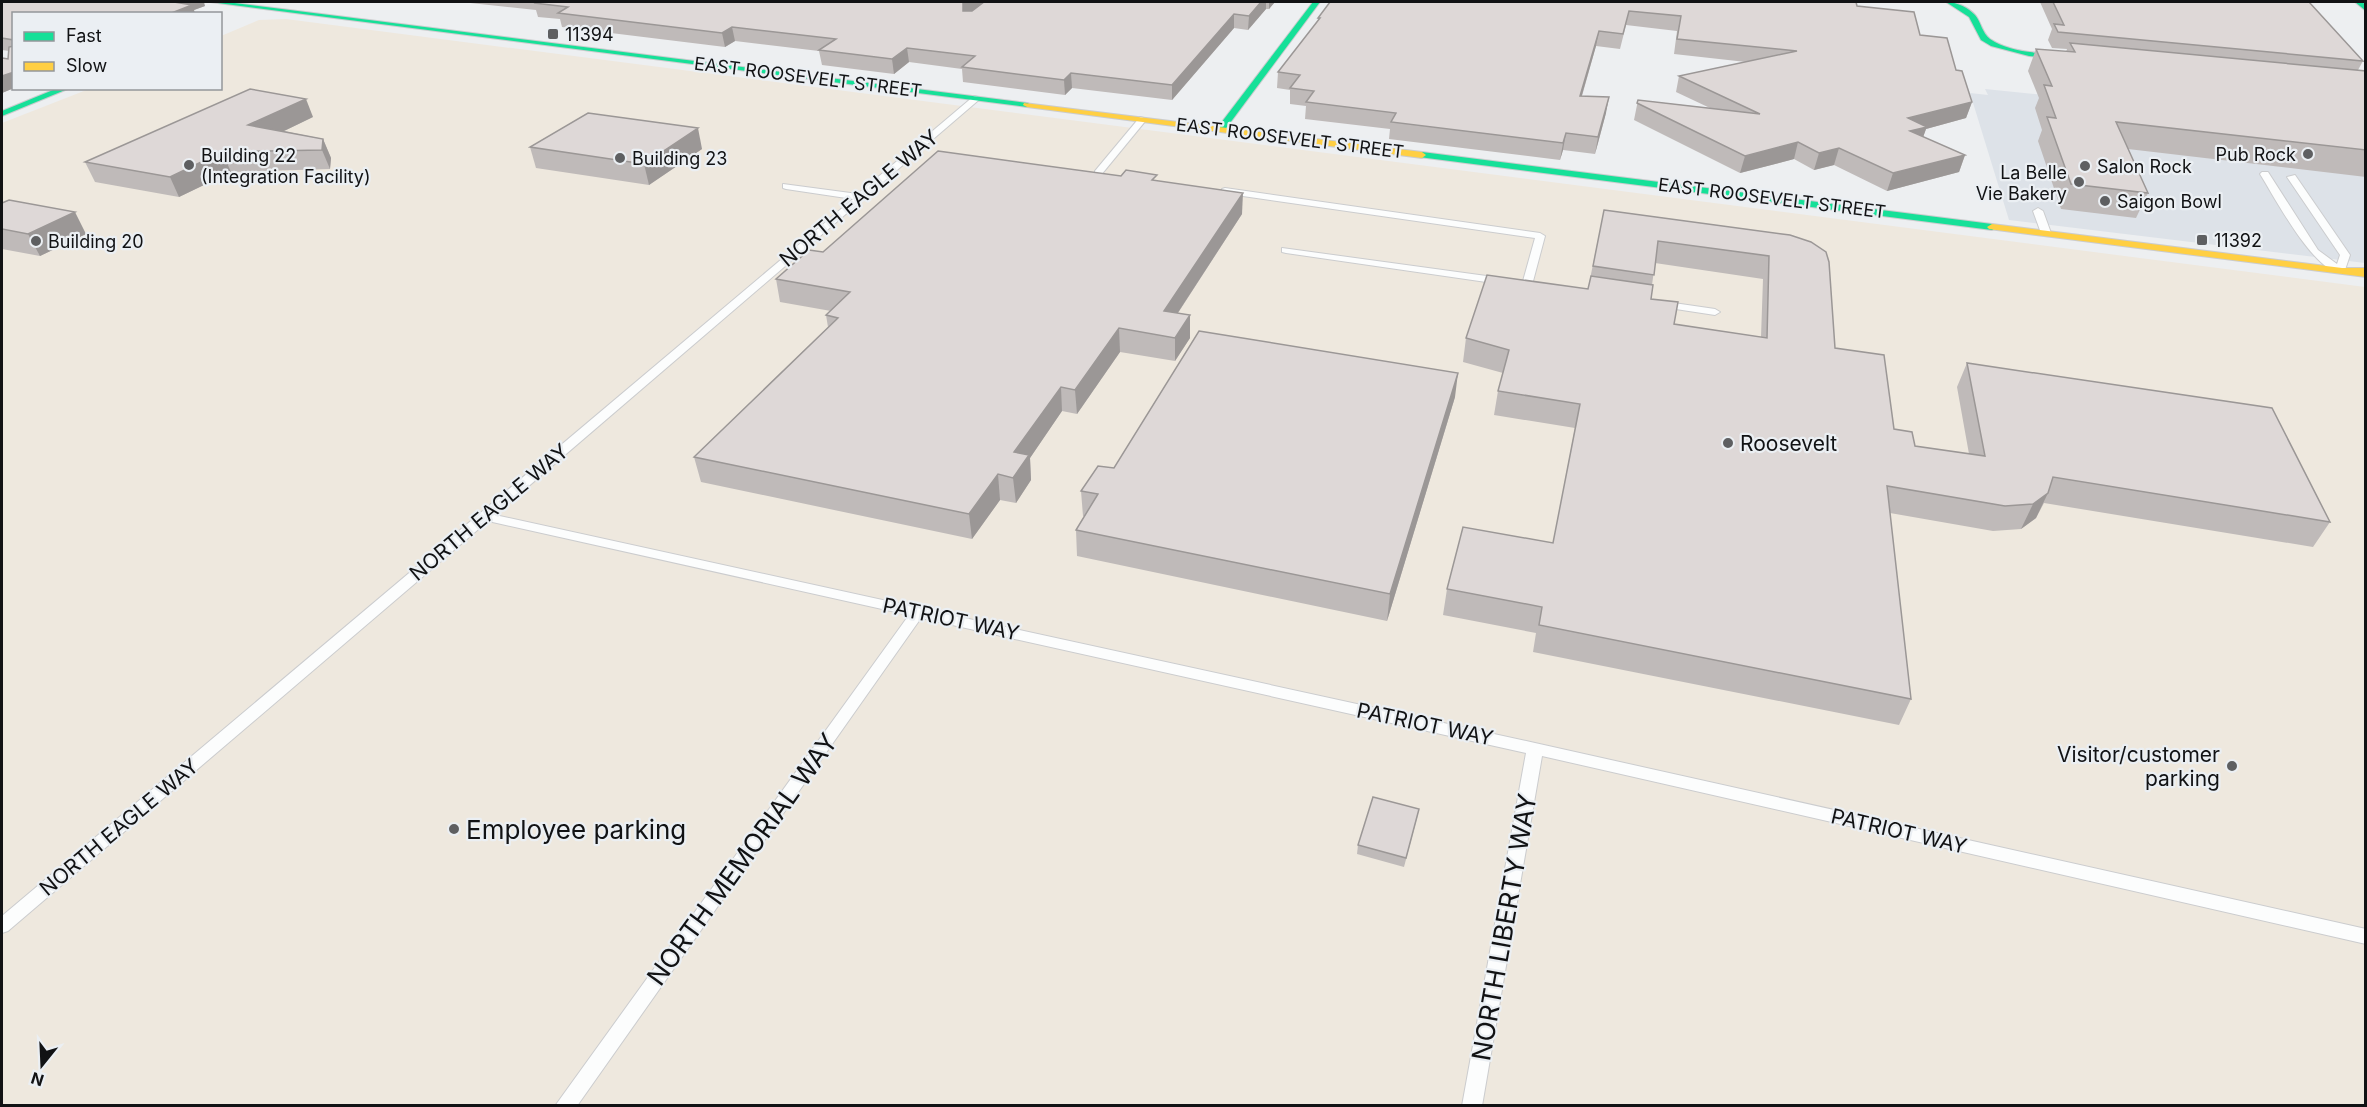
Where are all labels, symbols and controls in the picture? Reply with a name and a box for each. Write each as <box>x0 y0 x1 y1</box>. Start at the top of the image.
legend <box>12 12 222 90</box>
place label: 11394 <box>565 24 614 45</box>
text: Fast <box>66 25 102 46</box>
marker: 11394 <box>546 27 560 41</box>
street label: EAST ROOSEVELT STREET <box>693 53 923 101</box>
text: Slow <box>66 55 107 76</box>
street label: EAST ROOSEVELT STREET <box>1175 114 1405 162</box>
street label: NORTH EAGLE WAY <box>775 124 943 272</box>
place label: Pub Rock <box>2216 144 2296 165</box>
place label: Building 22 (Integration Facility) <box>201 145 370 187</box>
marker: Pub Rock <box>2301 147 2315 161</box>
place label: Building 23 <box>632 148 727 169</box>
marker: Building 23 <box>613 151 627 165</box>
place label: Salon Rock <box>2097 156 2192 177</box>
marker: Building 22 (Integration Facility) <box>182 158 196 172</box>
marker: Salon Rock <box>2078 159 2092 173</box>
place label: La Belle Vie Bakery <box>1976 162 2067 204</box>
street label: EAST ROOSEVELT STREET <box>1657 174 1887 222</box>
marker: La Belle Vie Bakery <box>2072 175 2086 189</box>
place label: Saigon Bowl <box>2117 191 2222 212</box>
marker: Saigon Bowl <box>2098 194 2112 208</box>
place label: 11392 <box>2214 230 2262 251</box>
place label: Building 20 <box>48 231 144 252</box>
marker: 11392 <box>2195 233 2209 247</box>
marker: Building 20 <box>29 234 43 248</box>
place label: Roosevelt <box>1740 431 1837 456</box>
marker: Roosevelt <box>1721 436 1735 450</box>
street label: NORTH EAGLE WAY <box>405 438 573 586</box>
street label: PATRIOT WAY <box>880 592 1022 646</box>
street label: PATRIOT WAY <box>1354 697 1496 751</box>
street label: NORTH MEMORIAL WAY <box>640 727 844 991</box>
place label: Visitor/customer parking <box>2057 742 2220 791</box>
street label: NORTH EAGLE WAY <box>35 753 203 901</box>
marker: Visitor/customer parking <box>2225 759 2239 773</box>
street label: NORTH LIBERTY WAY <box>1465 791 1543 1063</box>
street label: PATRIOT WAY <box>1829 803 1969 859</box>
place label: Employee parking <box>466 814 686 845</box>
marker: Employee parking <box>447 822 461 836</box>
north arrow <box>12 1035 72 1095</box>
text: N <box>28 1068 46 1091</box>

